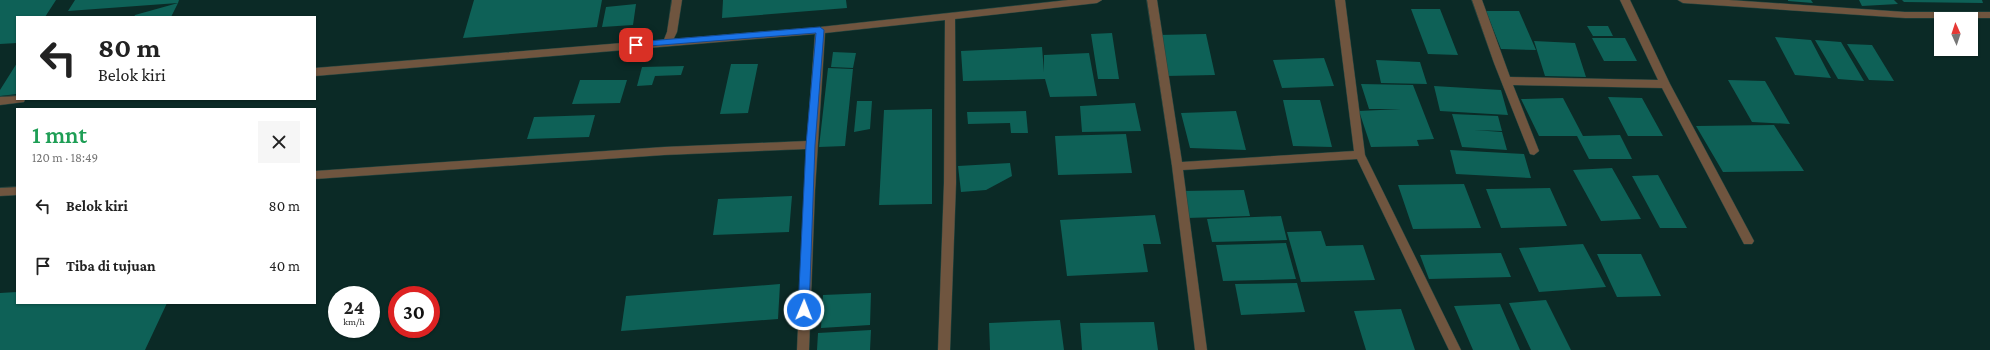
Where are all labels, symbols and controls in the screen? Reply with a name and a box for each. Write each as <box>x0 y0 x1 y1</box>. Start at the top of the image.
north arrow <box>1934 12 1978 56</box>
map controls <box>1934 12 1978 56</box>
pin <box>619 28 653 62</box>
icon: left <box>32 32 84 84</box>
text: 80 m <box>98 32 160 63</box>
icon: arrive <box>625 34 647 56</box>
text: Belok kiri <box>98 65 166 85</box>
text: 1 mnt <box>32 121 87 148</box>
button: close <box>258 121 300 163</box>
text: 120 m · 18:49 <box>32 150 98 165</box>
icon: left <box>32 195 54 217</box>
text: Belok kiri <box>66 198 128 214</box>
text: 80 m <box>269 198 300 214</box>
icon: arrive <box>32 255 54 277</box>
text: Tiba di tujuan <box>66 258 156 274</box>
text: 40 m <box>269 258 300 274</box>
speed limit sign: 30 <box>388 286 440 338</box>
position arrow <box>783 289 825 331</box>
text: 24 <box>344 296 364 318</box>
text: km/h <box>343 316 365 327</box>

